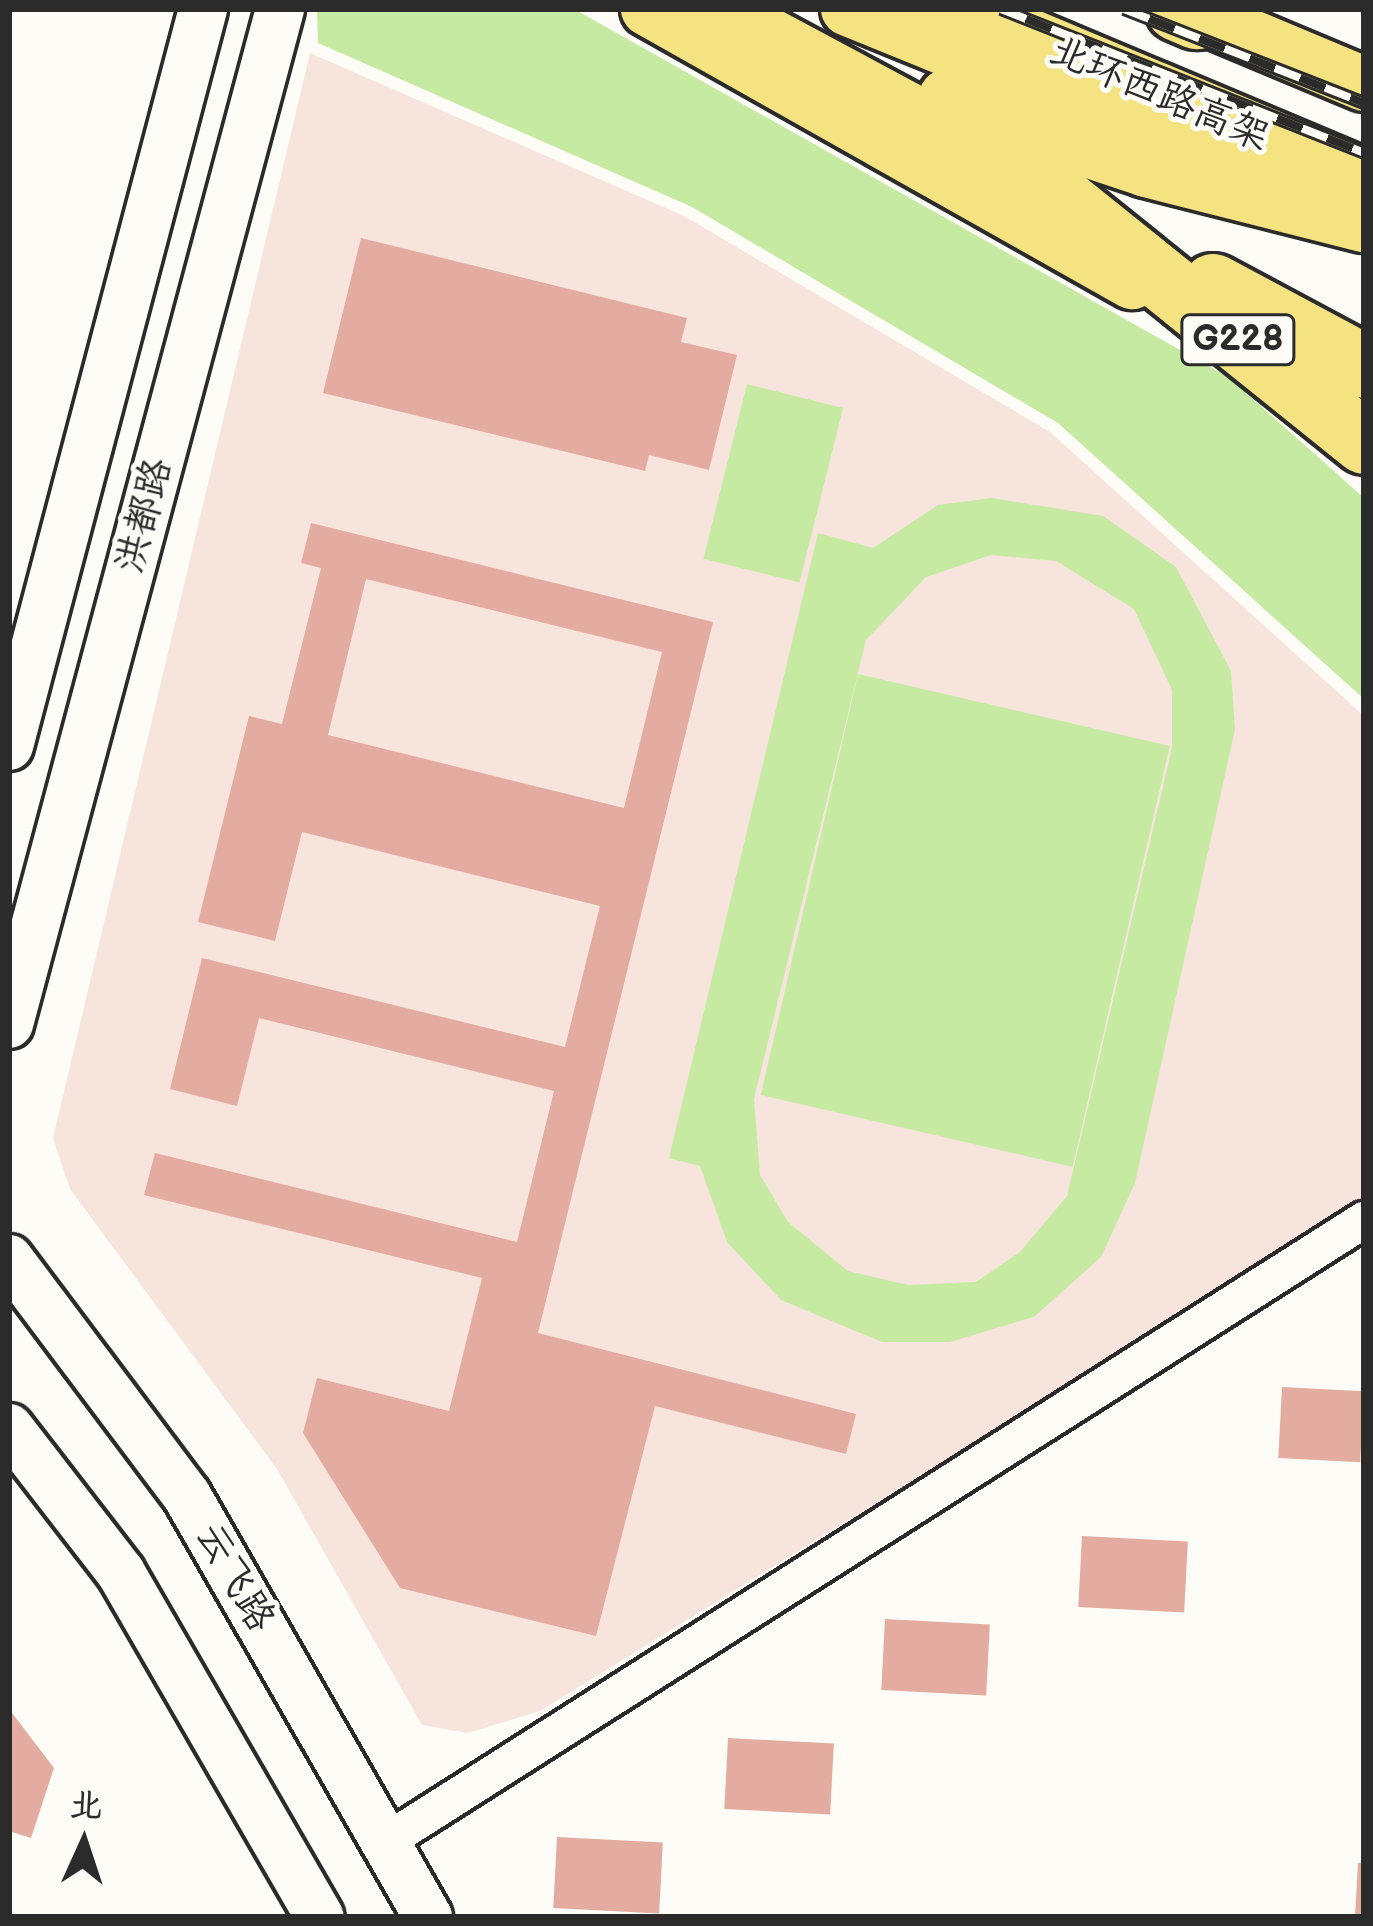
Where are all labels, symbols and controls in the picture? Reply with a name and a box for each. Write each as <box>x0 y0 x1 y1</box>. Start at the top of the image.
street label: 北环西路高架 <box>1042 28 1276 162</box>
road number: G228 <box>1178 310 1298 370</box>
street label: 洪都路 <box>107 453 183 579</box>
street label: 云飞路 <box>184 1516 284 1640</box>
north arrow <box>24 1782 144 1902</box>
text: 北 <box>68 1785 103 1827</box>

